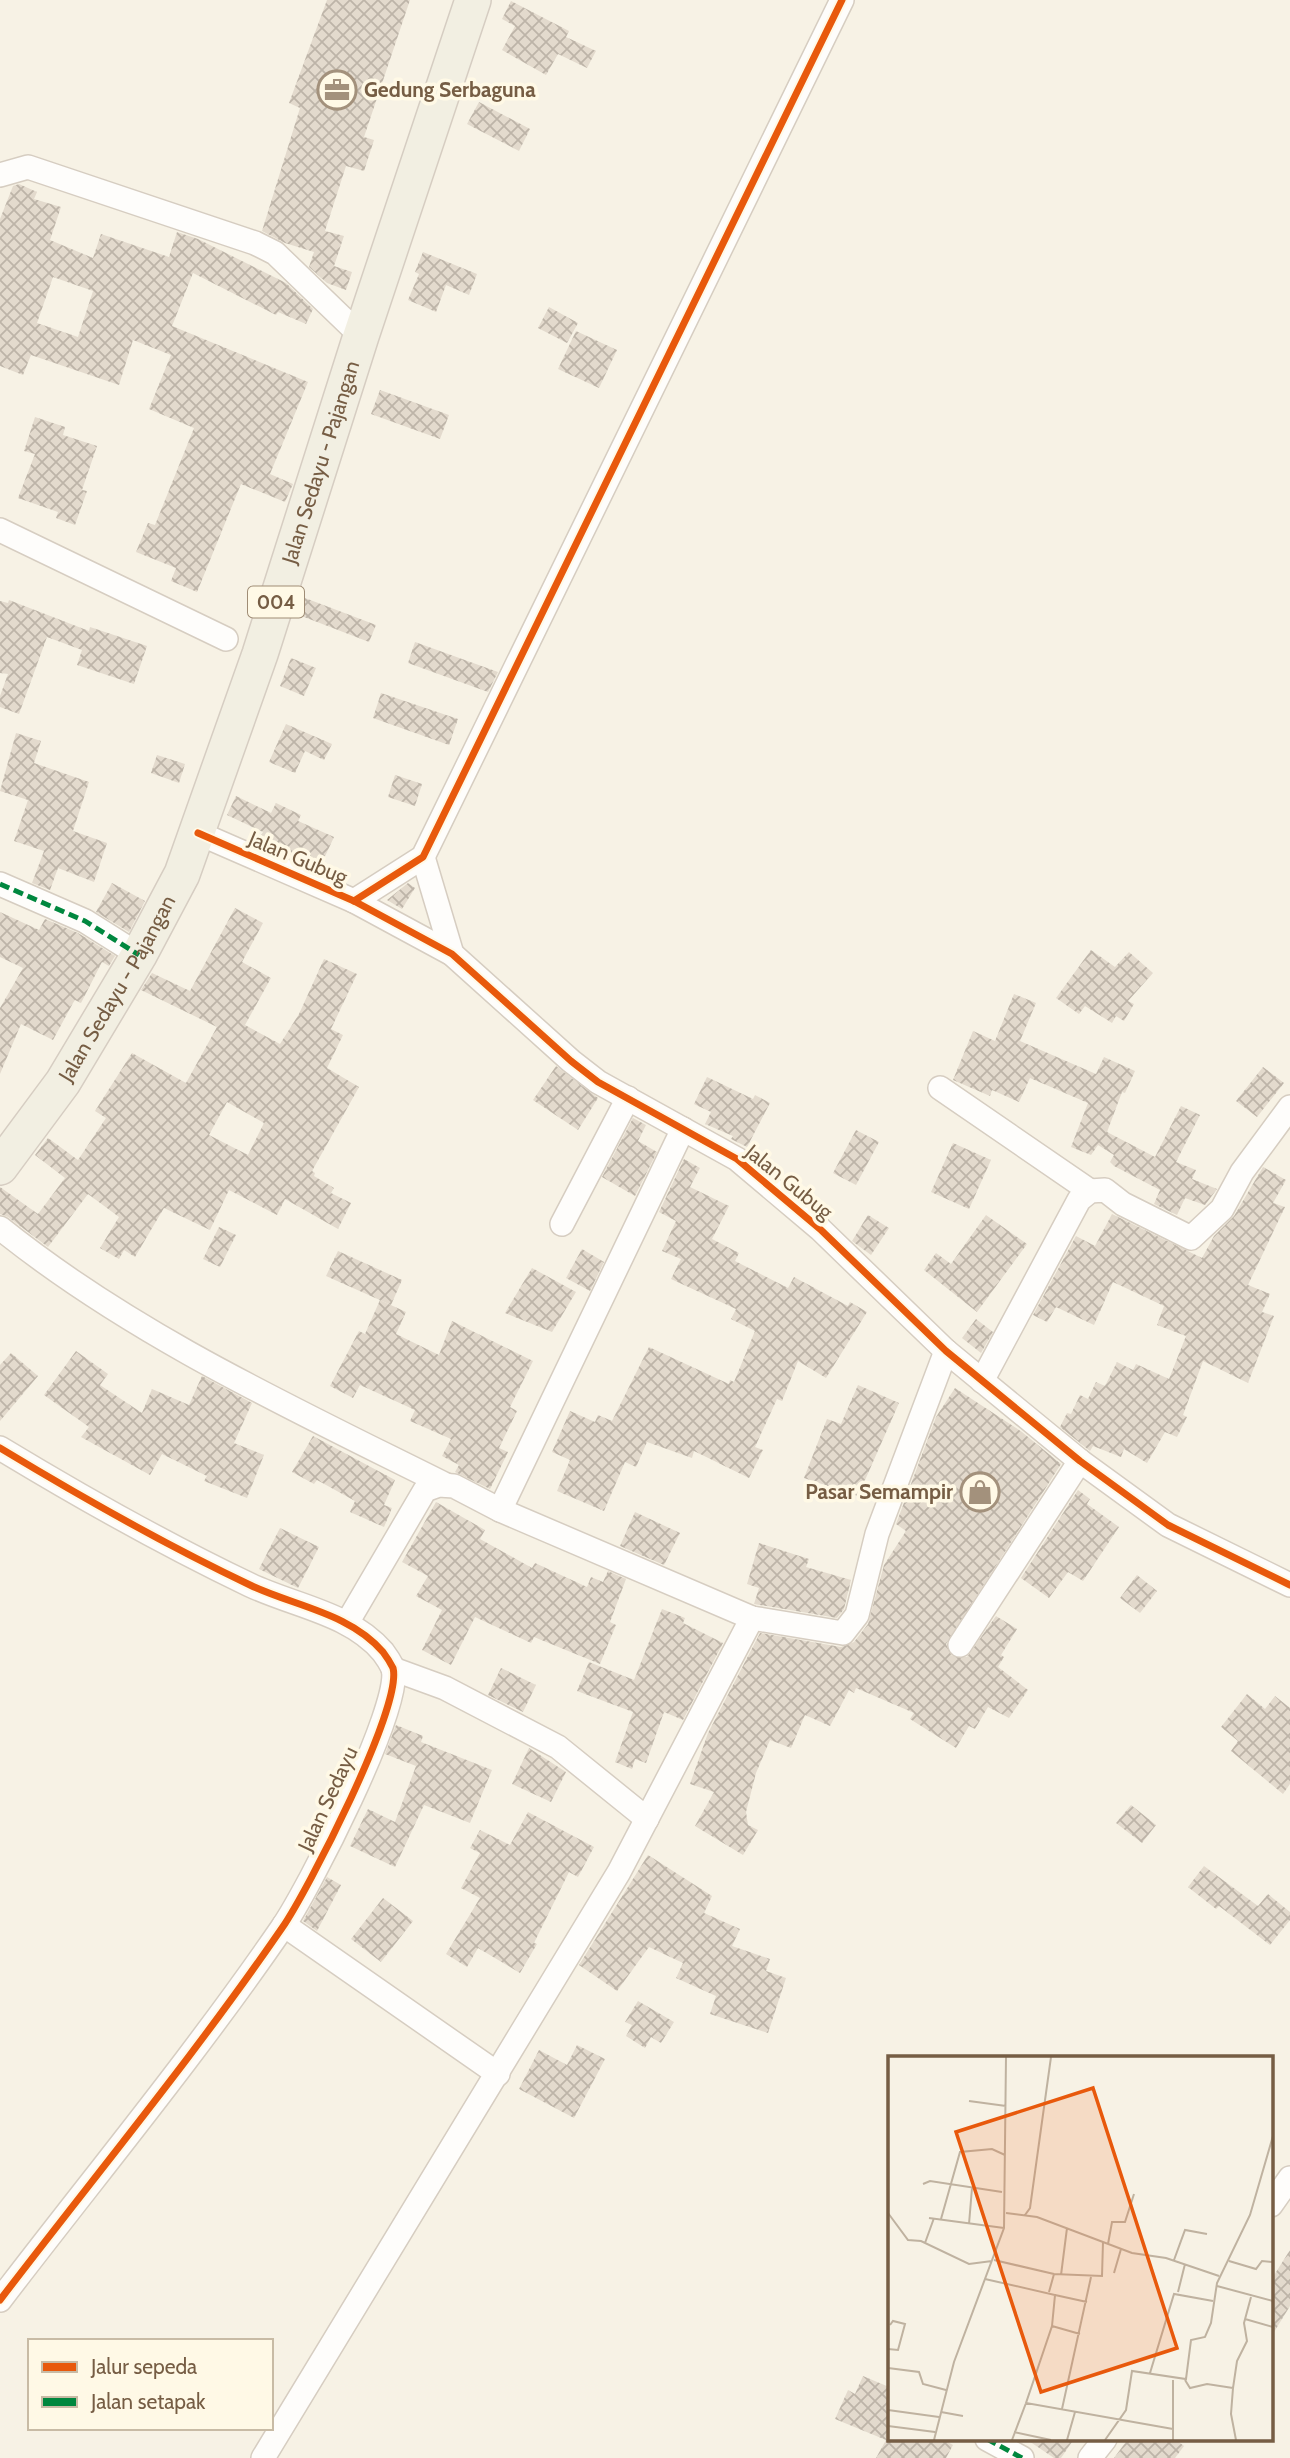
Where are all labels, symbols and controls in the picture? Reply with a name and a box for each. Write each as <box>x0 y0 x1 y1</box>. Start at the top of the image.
office icon: Gedung Serbaguna <box>316 69 358 111</box>
place label: Gedung Serbaguna <box>364 77 536 102</box>
street label: Jalan Sedayu - Pajangan <box>276 358 364 568</box>
road number: 004 <box>248 586 304 618</box>
street label: Jalan Gubug <box>244 825 352 890</box>
street label: Jalan Sedayu - Pajangan <box>53 891 181 1087</box>
street label: Jalan Gubug <box>740 1138 838 1225</box>
shop icon: Pasar Semampir <box>959 1471 1001 1513</box>
place label: Pasar Semampir <box>805 1479 953 1504</box>
street label: Jalan Sedayu <box>292 1742 363 1856</box>
inset map <box>888 2056 1272 2440</box>
legend <box>28 2339 273 2430</box>
text: Jalur sepeda <box>90 2354 197 2379</box>
text: Jalan setapak <box>90 2389 206 2414</box>

